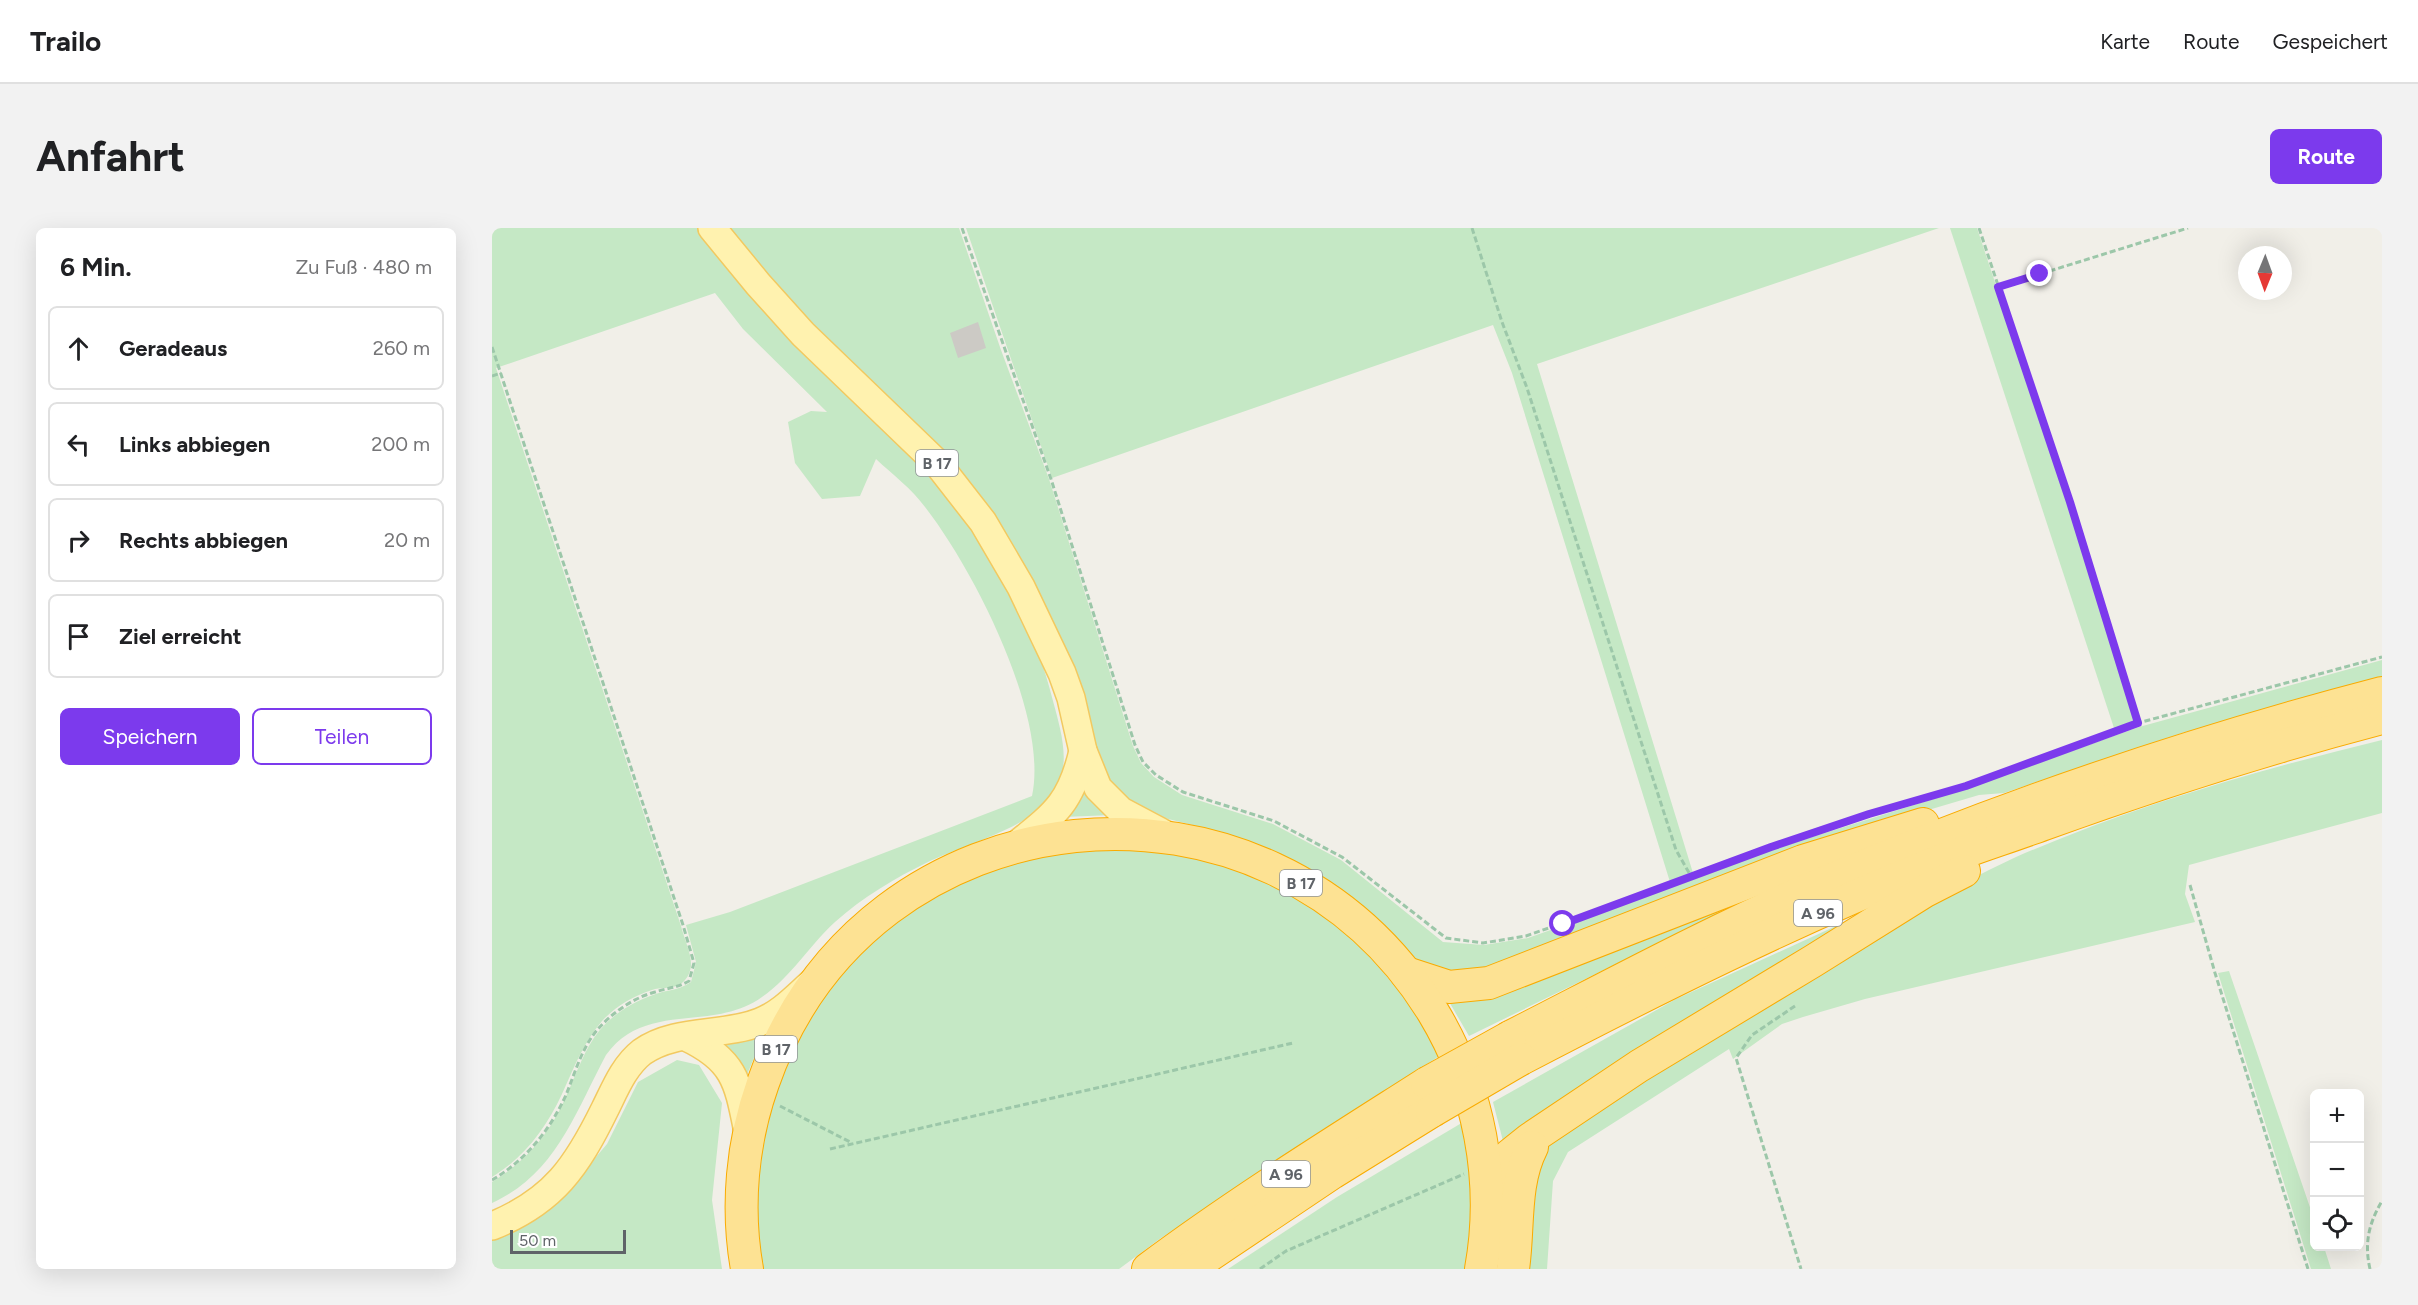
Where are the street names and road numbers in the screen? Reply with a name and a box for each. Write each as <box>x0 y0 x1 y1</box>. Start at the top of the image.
road number: B 17 <box>916 450 958 476</box>
road number: B 17 <box>1280 870 1322 896</box>
road number: A 96 <box>1794 900 1842 926</box>
road number: B 17 <box>755 1036 797 1062</box>
road number: A 96 <box>1262 1161 1310 1187</box>

